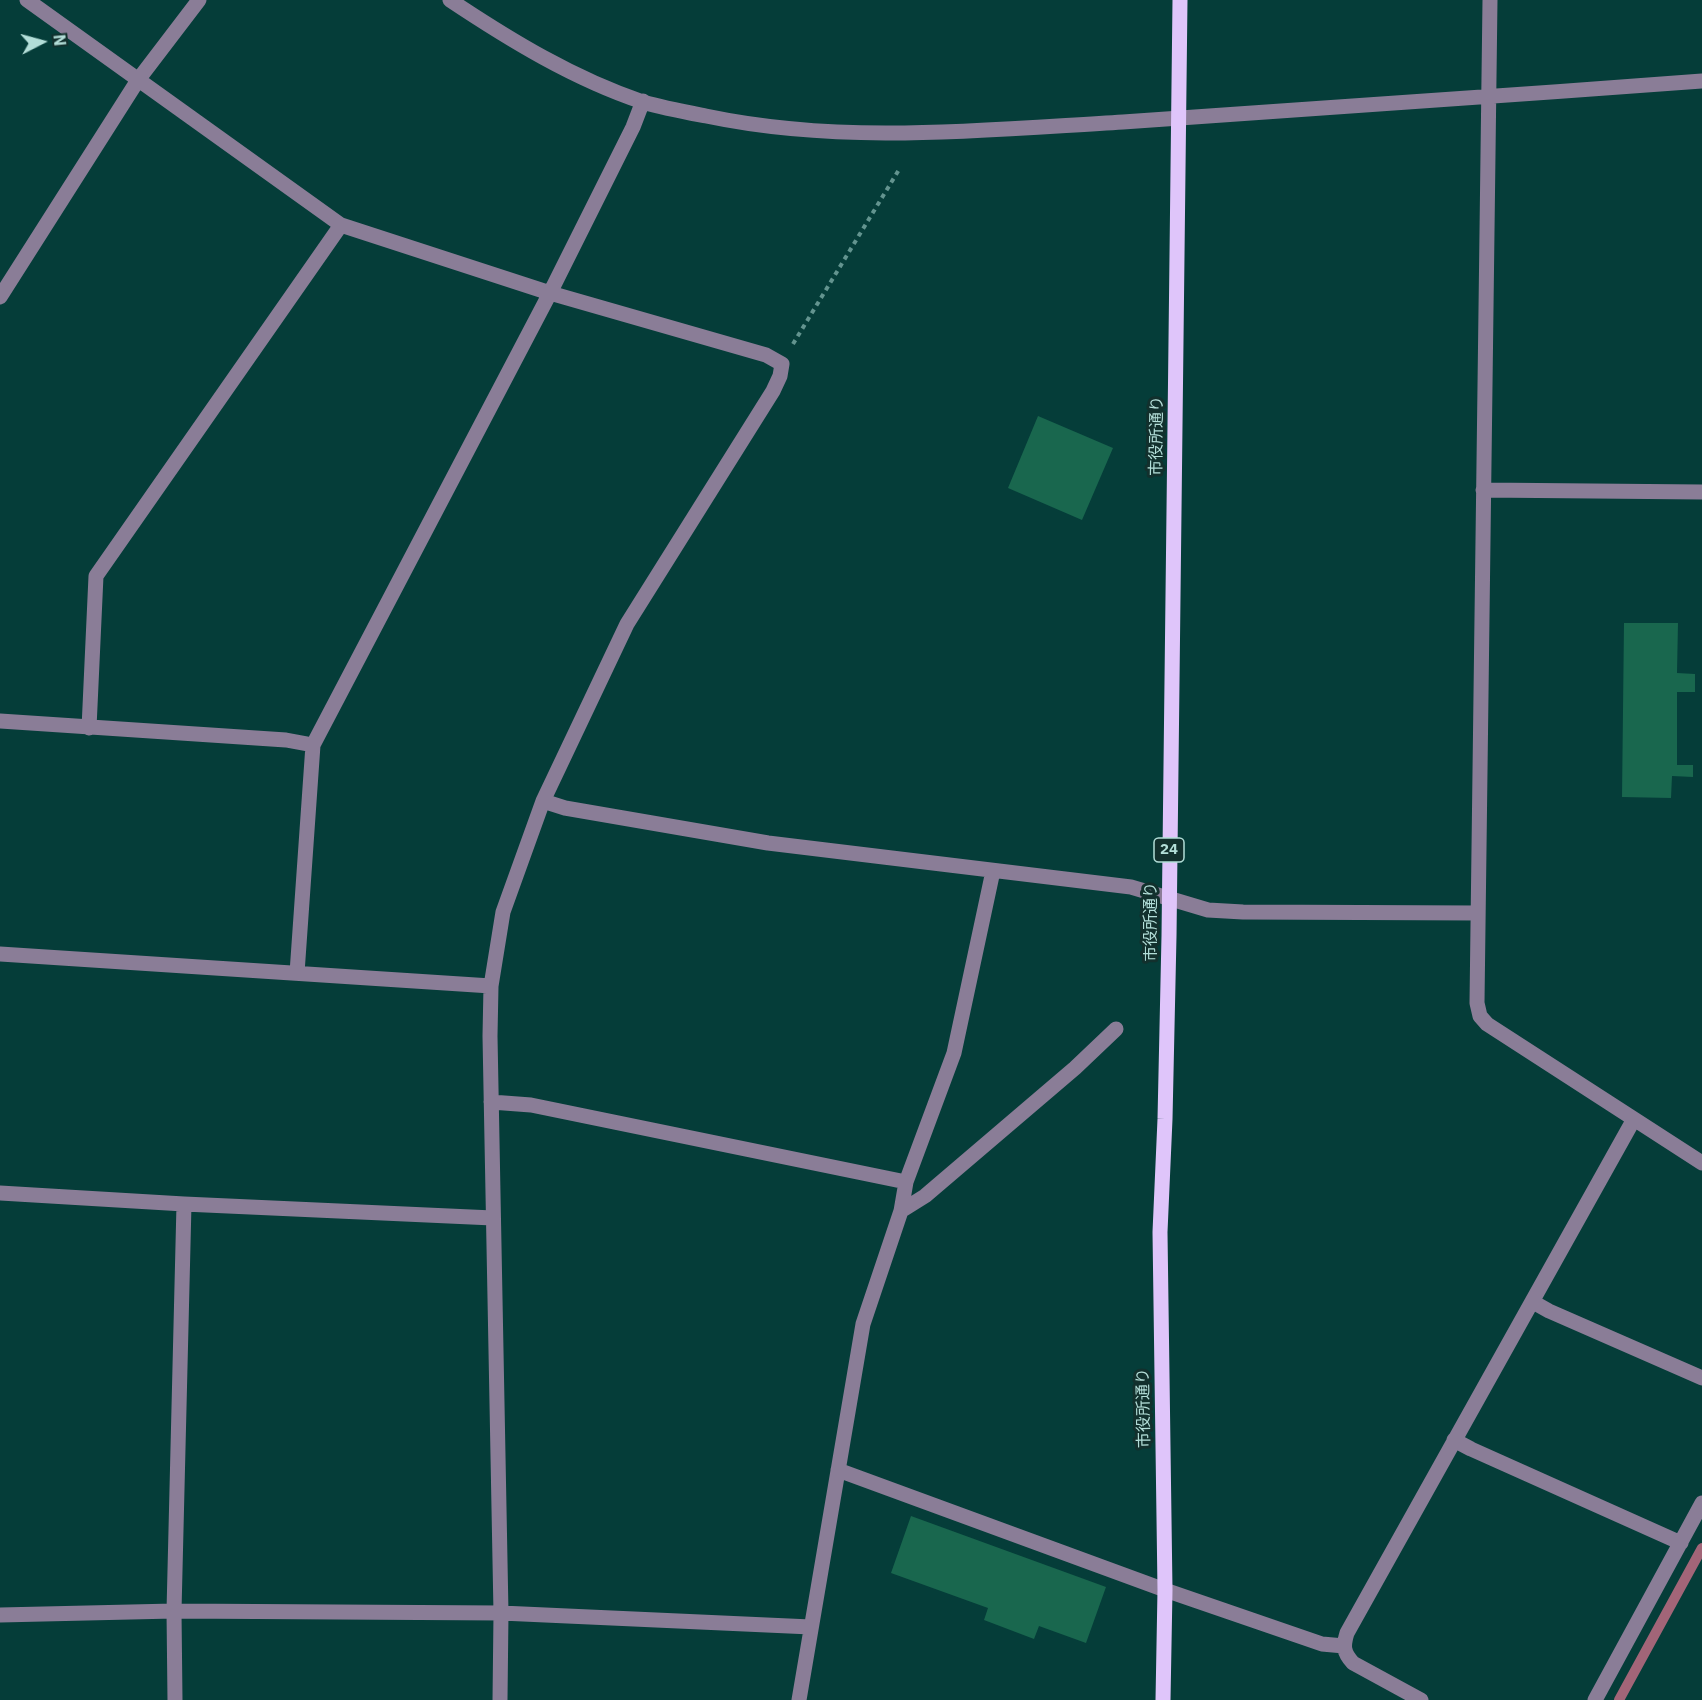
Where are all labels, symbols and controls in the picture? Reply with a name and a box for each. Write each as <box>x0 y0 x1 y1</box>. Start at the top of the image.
north arrow <box>12 12 72 72</box>
text: N <box>49 33 70 47</box>
street label: 市役所通り <box>1147 396 1167 476</box>
road number: 24 <box>1154 838 1184 862</box>
street label: 市役所通り <box>1141 882 1161 962</box>
street label: 市役所通り <box>1134 1368 1154 1448</box>

